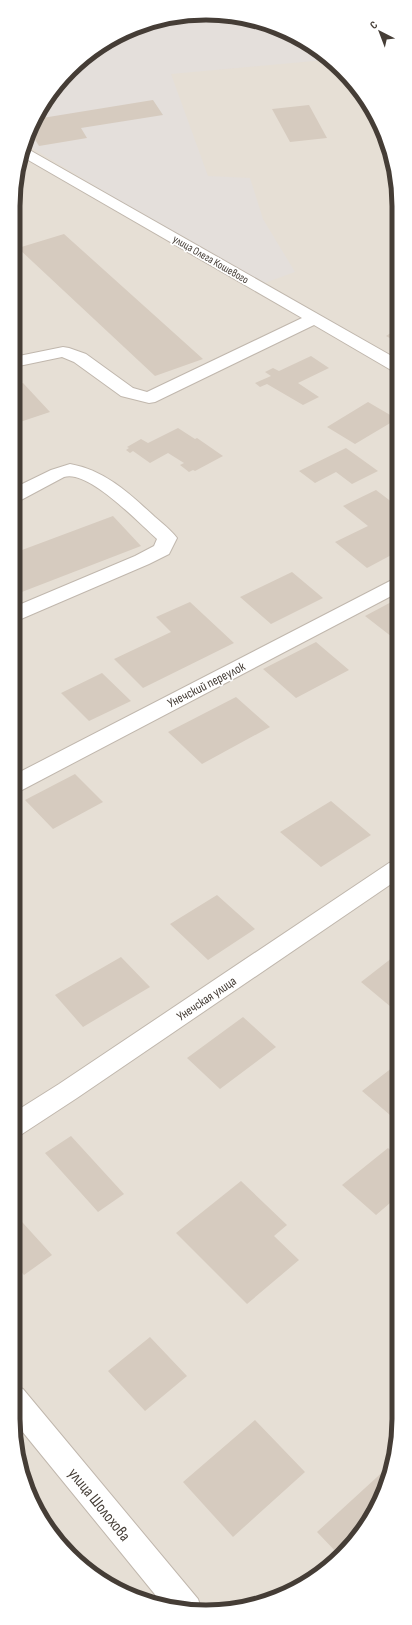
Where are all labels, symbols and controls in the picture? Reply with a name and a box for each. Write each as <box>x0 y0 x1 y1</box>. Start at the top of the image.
north arrow <box>360 12 400 52</box>
text: С <box>367 18 380 32</box>
street label: улица Олега Кошевого <box>170 232 251 287</box>
street label: Унечский переулок <box>165 658 248 711</box>
street label: Унечская улица <box>174 973 239 1025</box>
street label: улица Шолохова <box>64 1464 134 1545</box>

